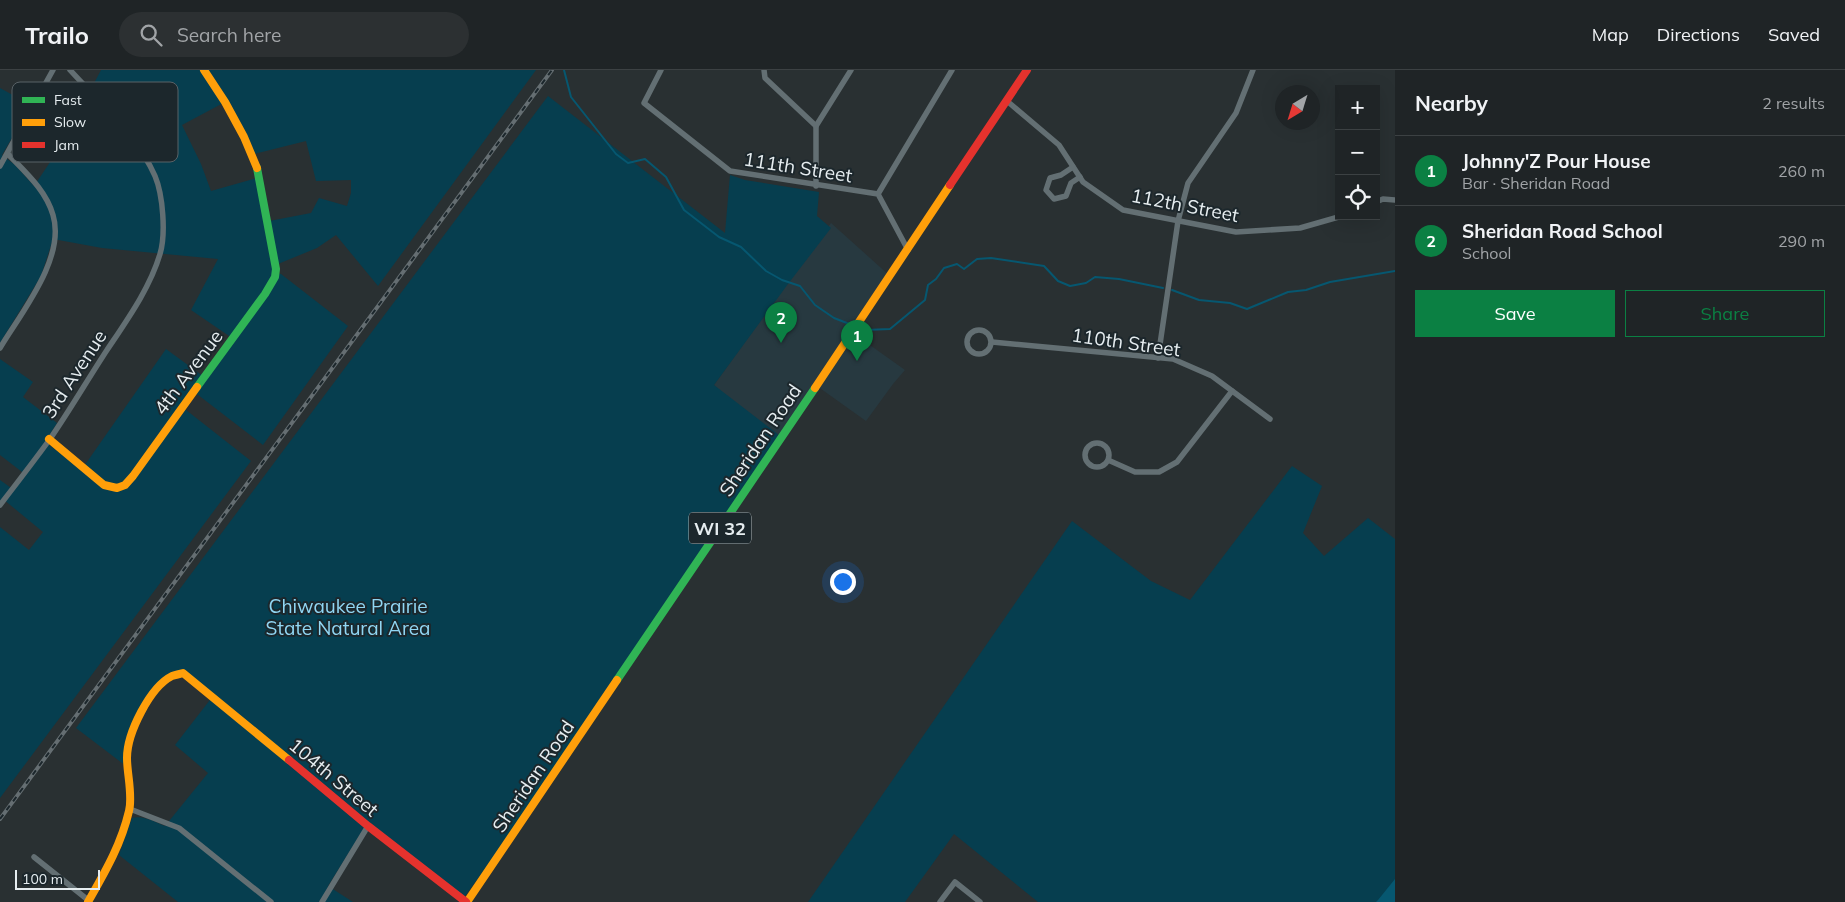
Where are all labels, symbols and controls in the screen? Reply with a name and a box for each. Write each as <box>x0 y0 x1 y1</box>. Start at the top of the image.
search box <box>119 12 469 57</box>
text: Trailo <box>25 20 89 50</box>
icon: search <box>137 21 165 49</box>
text: Search here <box>177 23 281 47</box>
text: Map <box>1592 23 1629 46</box>
text: Directions <box>1657 23 1740 46</box>
text: Saved <box>1768 23 1820 46</box>
legend <box>12 82 178 162</box>
north arrow <box>1275 85 1320 130</box>
map controls <box>1335 85 1380 220</box>
button: + <box>1335 85 1380 130</box>
text: Nearby <box>1415 90 1488 116</box>
text: Fast <box>54 91 82 109</box>
text: 2 results <box>1762 93 1825 113</box>
text: Slow <box>54 113 86 131</box>
button: − <box>1335 130 1380 175</box>
text: Jam <box>54 136 79 154</box>
street label: 111th Street <box>742 147 854 187</box>
text: Johnny'Z Pour House <box>1462 149 1651 173</box>
text: 1 <box>1426 161 1436 181</box>
text: 260 m <box>1778 161 1825 181</box>
text: Bar · Sheridan Road <box>1462 173 1610 193</box>
button: locate <box>1335 175 1380 220</box>
street label: 112th Street <box>1129 183 1241 227</box>
text: Sheridan Road School <box>1462 219 1663 243</box>
text: 2 <box>1426 231 1436 251</box>
text: 290 m <box>1778 231 1825 251</box>
text: School <box>1462 243 1511 263</box>
button: Save <box>1415 290 1615 337</box>
button: Share <box>1625 290 1825 337</box>
pin: 2 <box>765 302 797 343</box>
pin: 1 <box>841 320 873 361</box>
street label: 110th Street <box>1070 322 1182 362</box>
street label: 3rd Avenue <box>37 325 111 423</box>
street label: 4th Avenue <box>148 325 228 419</box>
street label: Sheridan Road <box>714 379 806 501</box>
road number: WI 32 <box>689 512 751 543</box>
your location <box>830 569 856 595</box>
park label: Chiwaukee Prairie State Natural Area <box>265 594 431 640</box>
street label: Sheridan Road <box>487 715 579 837</box>
street label: 104th Street <box>284 733 384 822</box>
scale bar <box>15 867 100 890</box>
text: 100 m <box>22 870 63 888</box>

